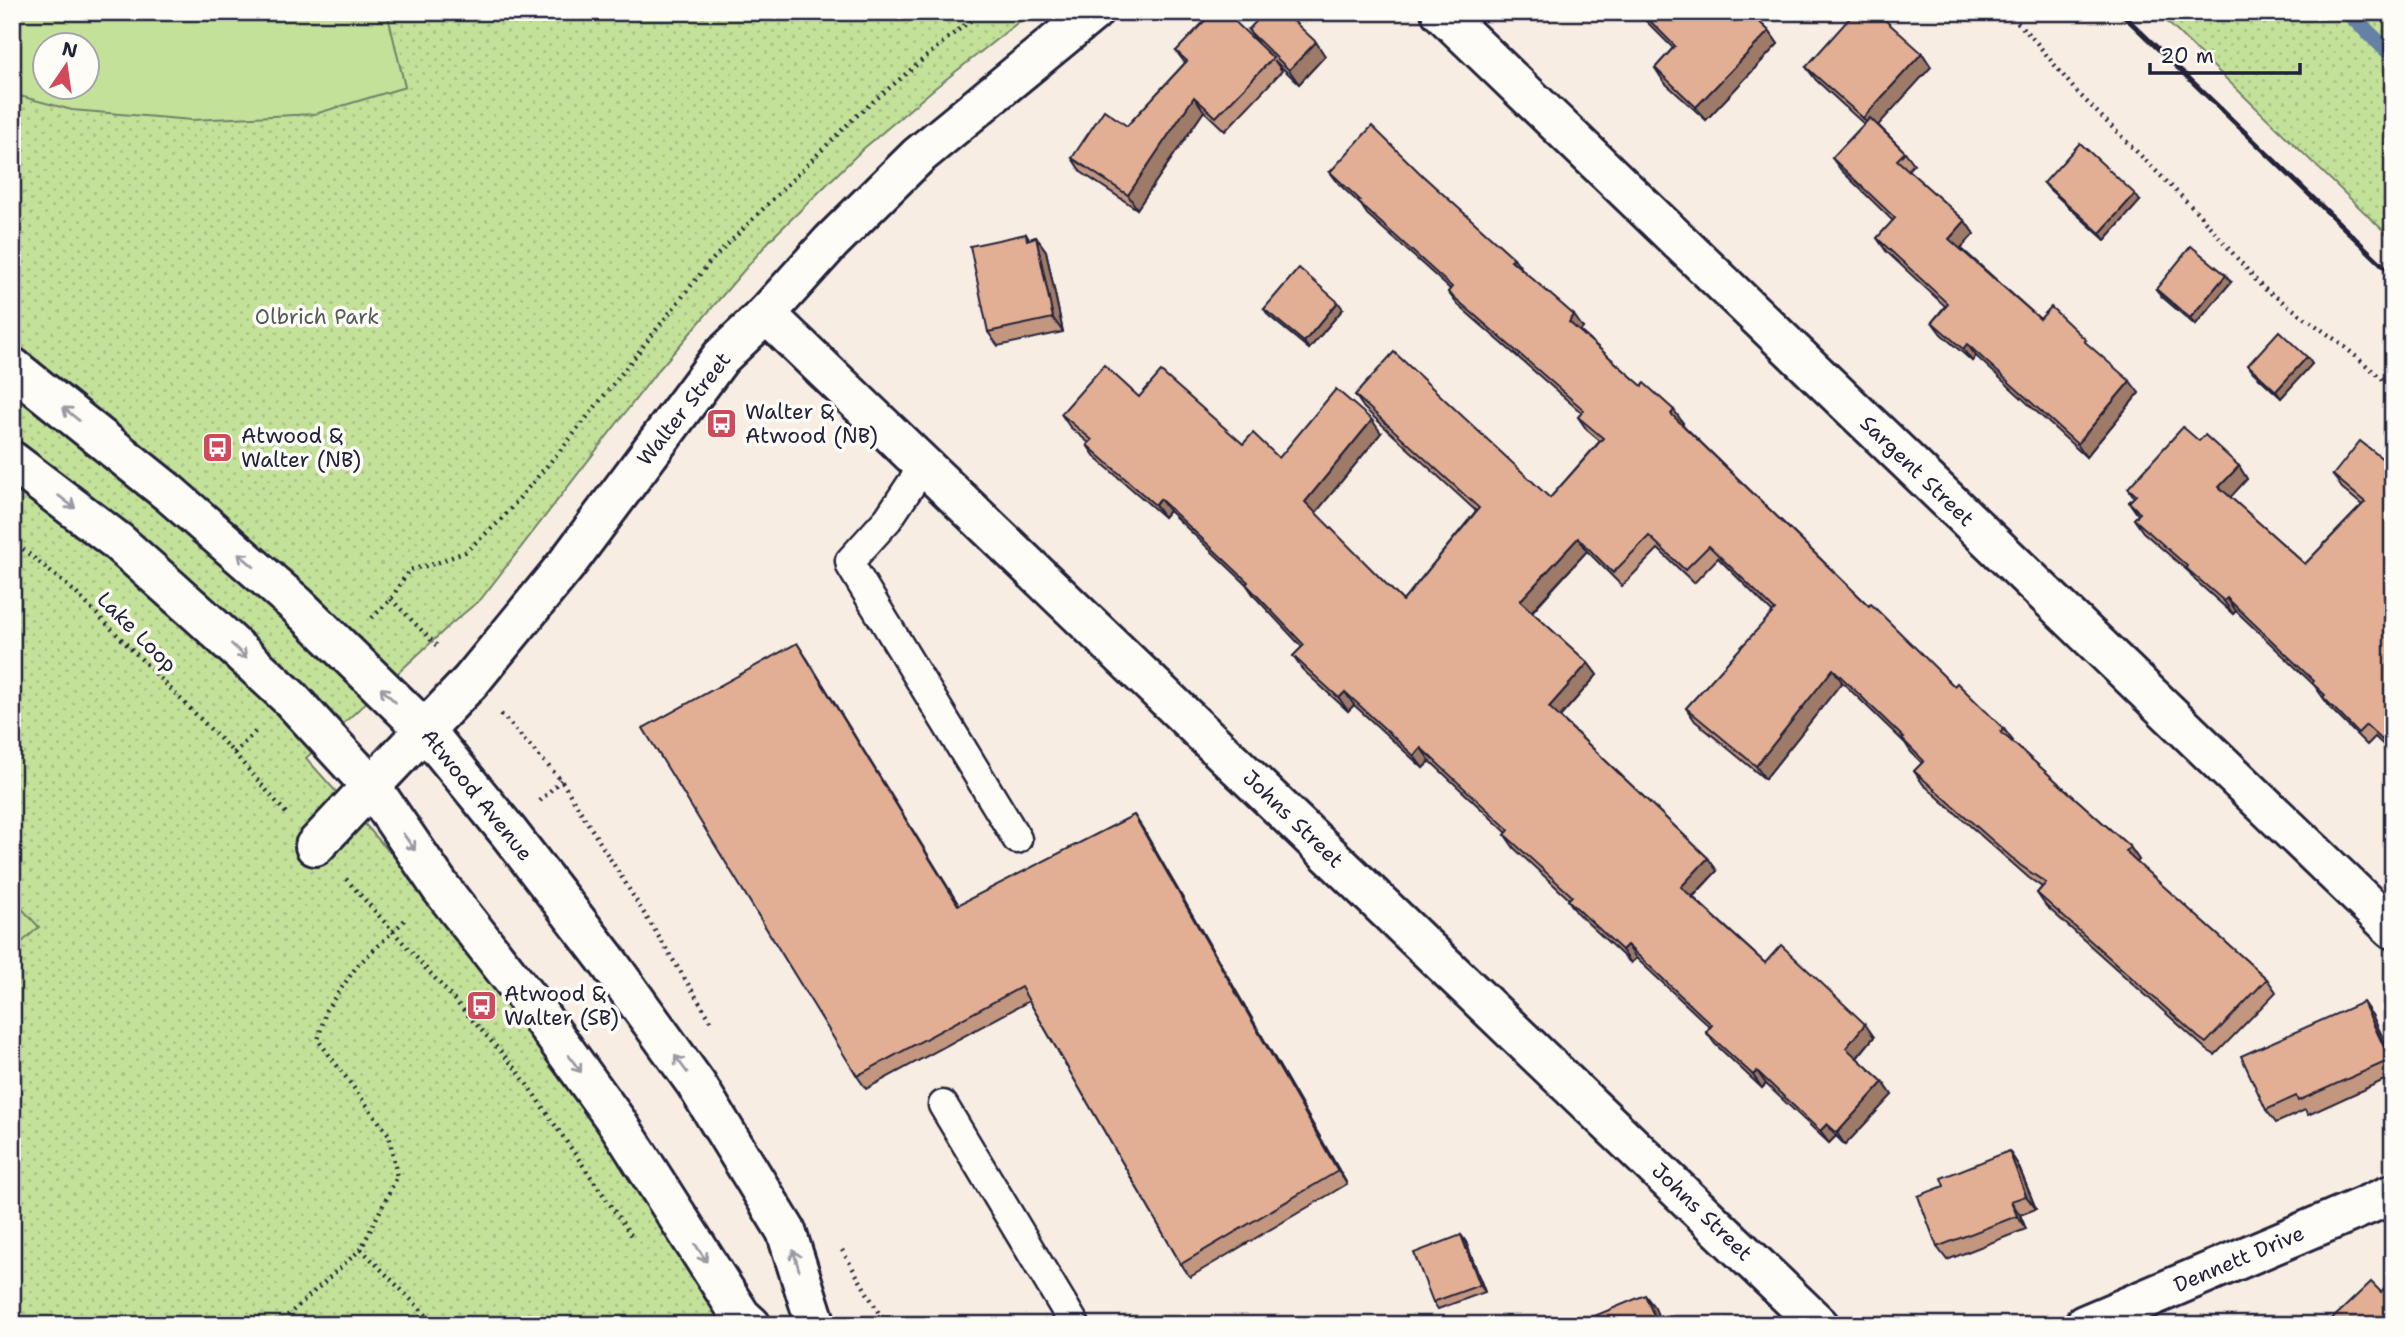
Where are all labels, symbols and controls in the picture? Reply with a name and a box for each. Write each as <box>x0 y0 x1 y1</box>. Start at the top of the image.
north arrow <box>32 32 102 102</box>
scale bar <box>2150 32 2300 76</box>
text: N <box>60 36 80 64</box>
text: 20 m <box>2160 42 2214 70</box>
park label: Olbrich Park <box>255 303 379 331</box>
street label: Walter Street <box>631 346 737 472</box>
place label: Walter & Atwood (NB) <box>745 398 878 450</box>
one-way arrow <box>63 407 81 422</box>
bus stop icon: Walter & Atwood (NB) <box>705 407 739 441</box>
street label: Sargent Street <box>1854 409 1980 533</box>
place label: Atwood & Walter (NB) <box>241 422 361 474</box>
bus stop icon: Atwood & Walter (NB) <box>201 431 235 465</box>
one-way arrow <box>57 495 76 510</box>
one-way arrow <box>237 552 255 568</box>
street label: Lake Loop <box>91 586 183 678</box>
one-way arrow <box>230 643 248 659</box>
one-way arrow <box>379 687 397 703</box>
street label: Atwood Avenue <box>415 723 539 867</box>
street label: Johns Street <box>1237 764 1349 874</box>
one-way arrow <box>402 832 416 851</box>
place label: Atwood & Walter (SB) <box>504 980 619 1032</box>
bus stop icon: Atwood & Walter (SB) <box>464 989 498 1023</box>
one-way arrow <box>568 1054 582 1073</box>
one-way arrow <box>674 1055 688 1074</box>
street label: Johns Street <box>1646 1157 1758 1267</box>
street label: Dennett Drive <box>2169 1219 2309 1299</box>
one-way arrow <box>693 1243 708 1262</box>
one-way arrow <box>788 1249 801 1271</box>

